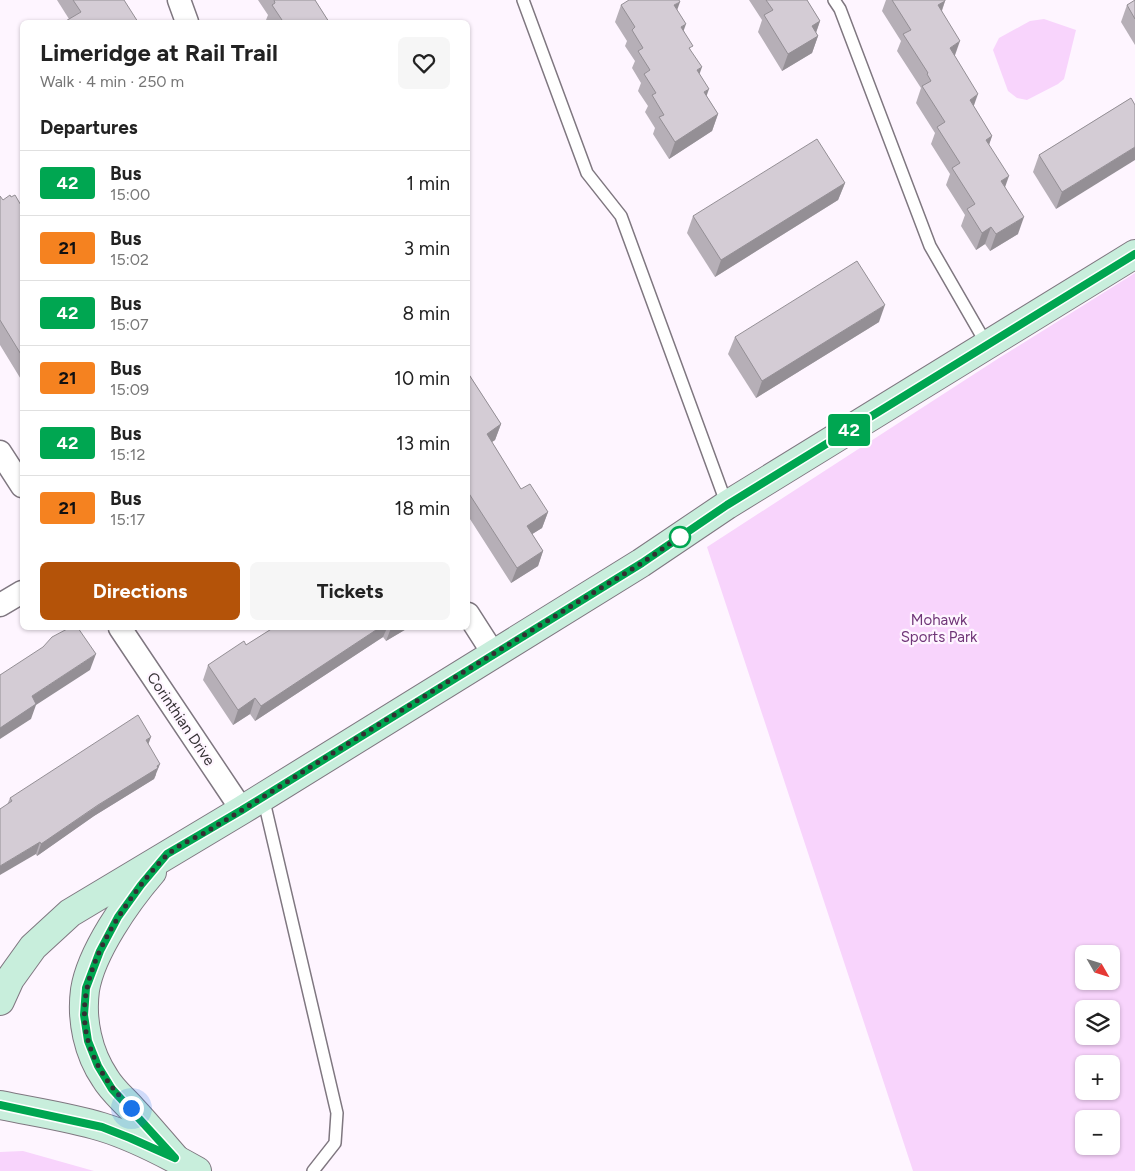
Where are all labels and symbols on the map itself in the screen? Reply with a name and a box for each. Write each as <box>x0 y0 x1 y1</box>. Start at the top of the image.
line badge: 42 <box>826 414 872 446</box>
unlabelled marker <box>669 526 691 548</box>
park label: Mohawk Sports Park <box>901 611 978 646</box>
street label: Corinthian Drive <box>143 669 219 769</box>
north arrow <box>1075 945 1120 990</box>
your location <box>119 1096 144 1121</box>

